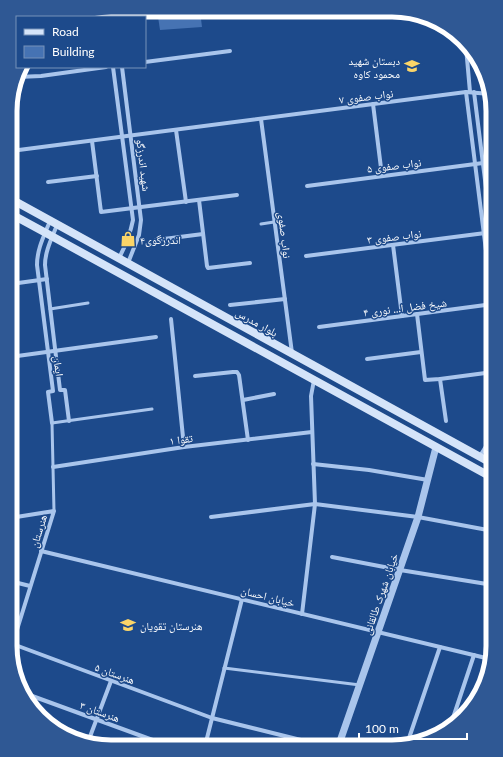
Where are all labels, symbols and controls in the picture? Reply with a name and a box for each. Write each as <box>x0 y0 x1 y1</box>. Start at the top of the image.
legend <box>16 16 146 68</box>
text: Road <box>52 24 79 39</box>
text: Building <box>52 44 95 59</box>
place label: دبستان شهید محمود کاوه <box>349 54 400 80</box>
school or university icon: دبستان شهید محمود کاوه <box>403 57 421 75</box>
street label: نواب صفوی ۷ <box>338 86 394 107</box>
street label: شهید اندرزگو <box>134 138 154 192</box>
street label: نواب صفوی ۵ <box>366 155 422 176</box>
street label: نواب صفوی <box>275 211 294 259</box>
street label: نواب صفوی ۳ <box>366 226 422 247</box>
shop icon: اندرزگوی۴ <box>119 230 137 248</box>
place label: اندرزگوی۴ <box>140 233 181 247</box>
street label: شیخ فضل ا... نوری ۴ <box>362 295 448 320</box>
street label: بلوار مدرس <box>233 305 280 340</box>
street label: ایمان <box>50 355 67 377</box>
street label: تقوا ۱ <box>168 431 194 447</box>
street label: هنرستان <box>27 513 50 549</box>
street label: خیابان شهرک طالقانی <box>360 551 401 637</box>
street label: خیابان احسان <box>240 583 296 610</box>
school or university icon: هنرستان تقویان <box>119 616 137 634</box>
place label: هنرستان تقویان <box>140 619 203 633</box>
street label: هنرستان ۵ <box>93 660 137 687</box>
street label: هنرستان ۳ <box>78 698 122 725</box>
scale bar <box>359 715 467 741</box>
text: 100 m <box>365 721 399 736</box>

